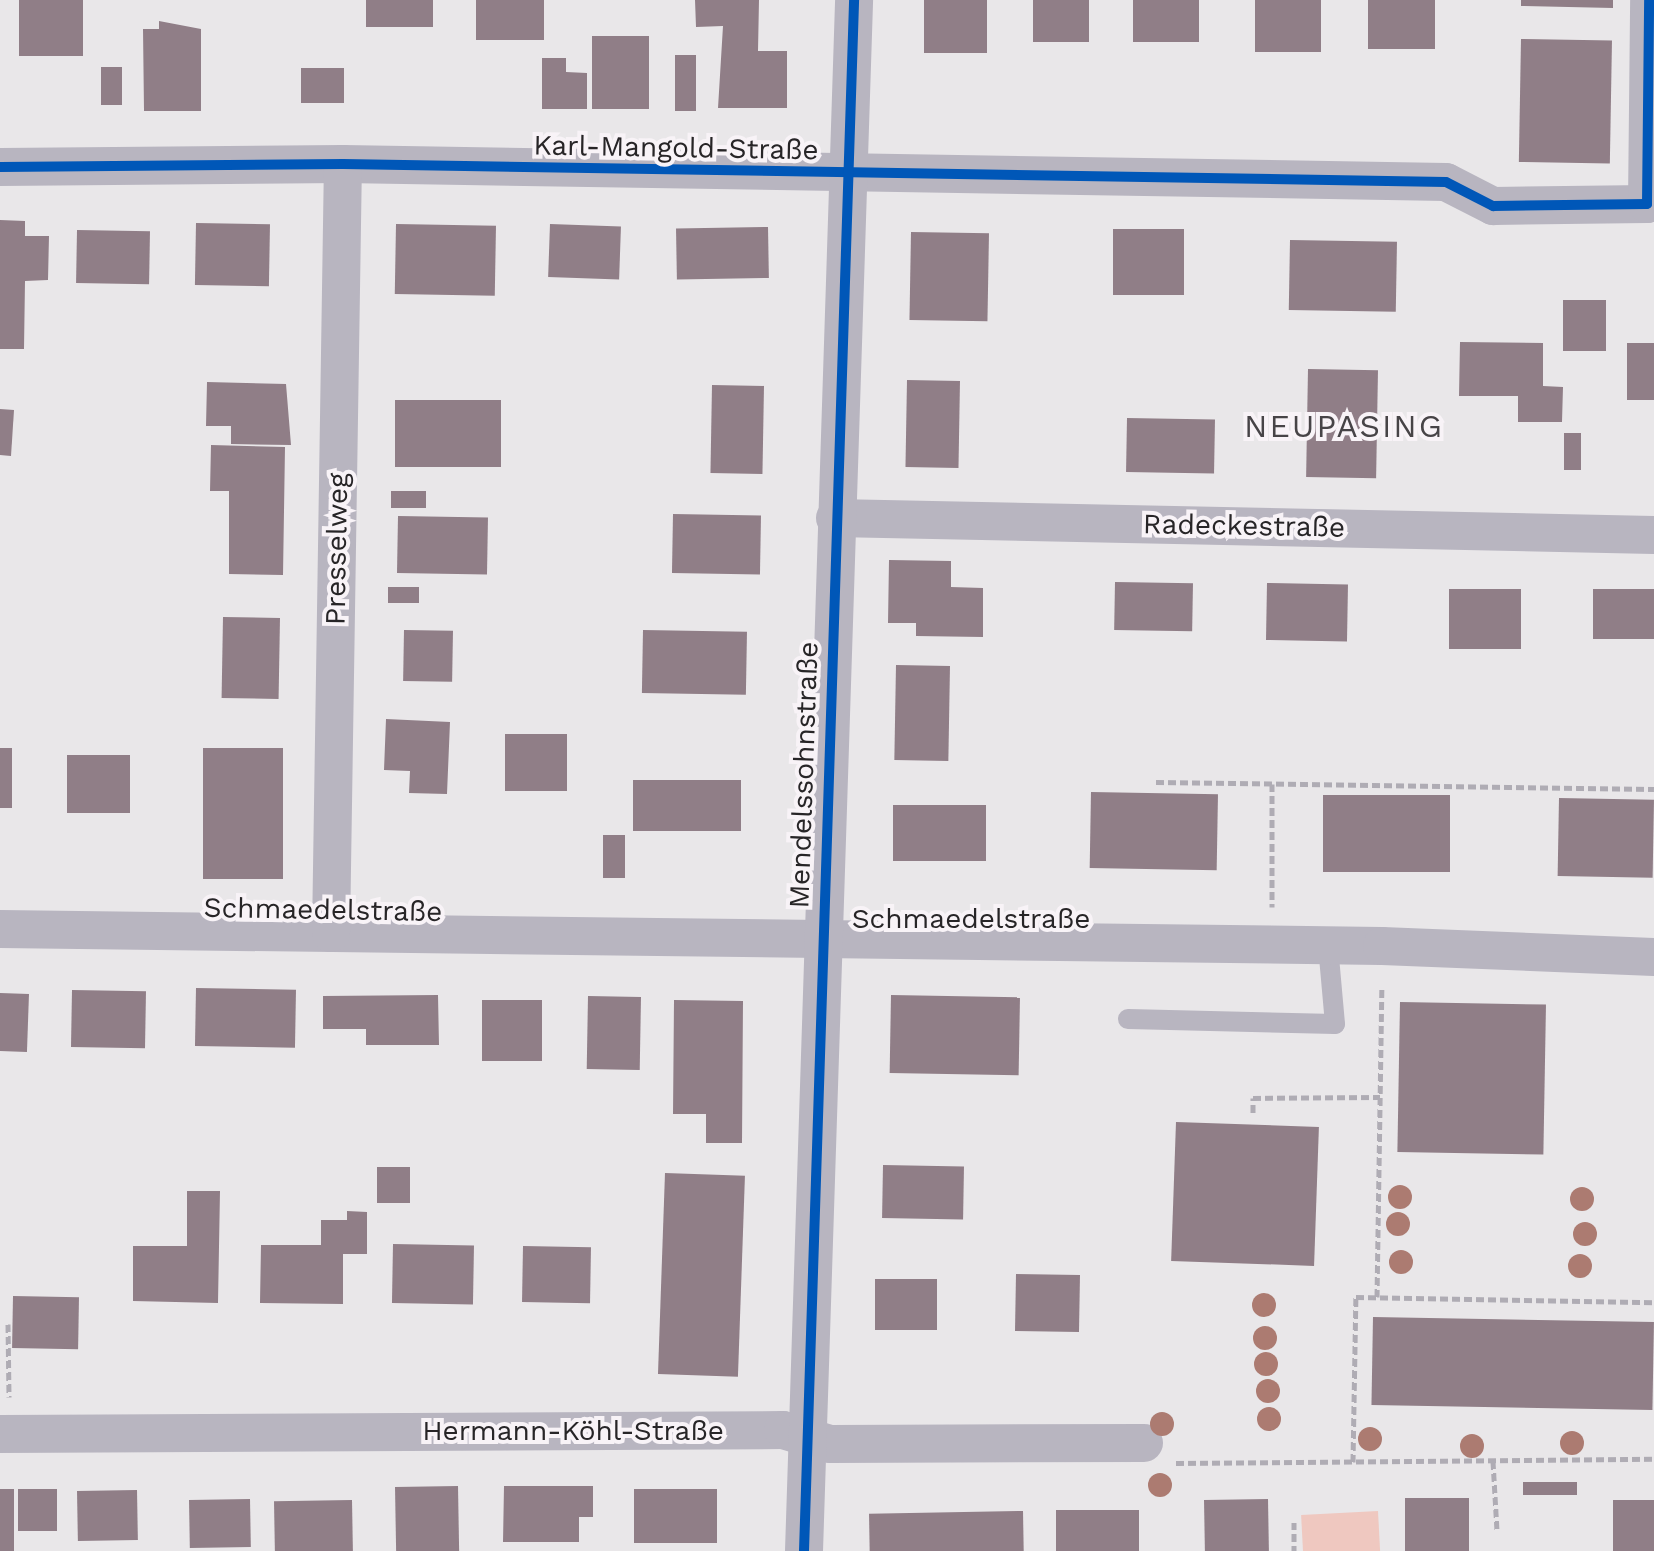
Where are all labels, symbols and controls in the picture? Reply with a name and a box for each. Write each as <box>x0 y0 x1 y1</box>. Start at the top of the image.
street label: Karl-Mangold-Straße <box>533 129 819 167</box>
district label: NEUPASING <box>1244 407 1444 445</box>
street label: Presselweg <box>319 473 355 625</box>
street label: Radeckestraße <box>1143 507 1345 545</box>
street label: Mendelssohnstraße <box>783 641 825 909</box>
street label: Schmaedelstraße <box>203 891 443 929</box>
street label: Schmaedelstraße <box>852 902 1090 936</box>
street label: Hermann-Köhl-Straße <box>422 1414 724 1448</box>

